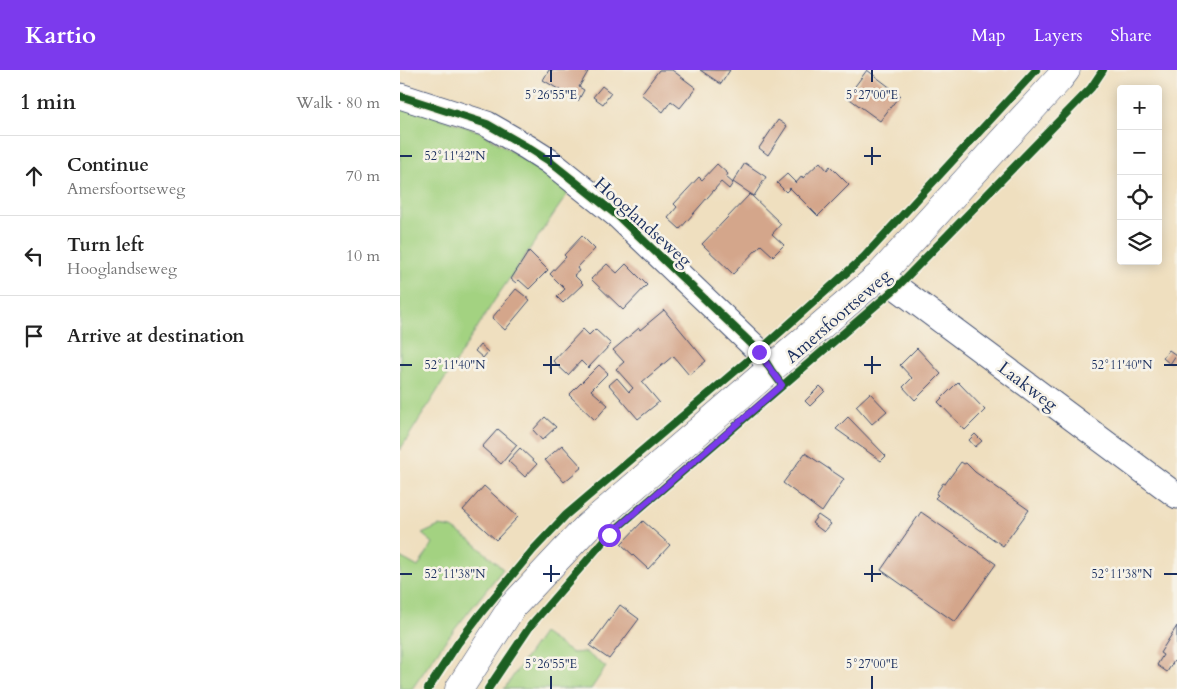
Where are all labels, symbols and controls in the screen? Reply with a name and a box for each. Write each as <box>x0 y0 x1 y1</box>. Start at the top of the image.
text: Kartio <box>25 19 96 52</box>
text: Map <box>971 23 1006 48</box>
text: Layers <box>1034 23 1083 48</box>
text: Share <box>1111 23 1152 48</box>
map controls <box>1117 85 1162 265</box>
button: + <box>1117 85 1162 130</box>
text: 5°26'55"E <box>525 87 577 103</box>
text: 5°27'00"E <box>846 87 898 103</box>
text: 1 min <box>20 88 76 117</box>
text: Walk · 80 m <box>296 92 380 114</box>
button: − <box>1117 130 1162 175</box>
text: 52°11'42"N <box>425 148 486 164</box>
text: Continue <box>67 152 149 178</box>
icon: ahead <box>20 162 48 190</box>
text: 70 m <box>346 165 380 187</box>
street label: Hooglandseweg <box>588 172 698 274</box>
button: locate <box>1117 175 1162 220</box>
text: Amersfoortseweg <box>67 178 185 200</box>
button: layers <box>1117 220 1162 265</box>
text: Turn left <box>67 232 144 258</box>
icon: left <box>20 242 48 270</box>
text: 10 m <box>346 245 380 267</box>
text: Hooglandseweg <box>67 258 177 280</box>
street label: Amersfoortseweg <box>780 263 897 369</box>
icon: arrive <box>20 322 48 350</box>
text: Arrive at destination <box>67 323 244 349</box>
route end <box>748 341 771 364</box>
street label: Laakweg <box>993 356 1063 418</box>
text: 52°11'40"N <box>425 357 486 373</box>
text: 52°11'40"N <box>1092 357 1153 373</box>
route start <box>598 524 621 547</box>
text: 52°11'38"N <box>425 566 486 582</box>
text: 52°11'38"N <box>1092 566 1153 582</box>
text: 5°26'55"E <box>525 656 577 672</box>
text: 5°27'00"E <box>846 656 898 672</box>

